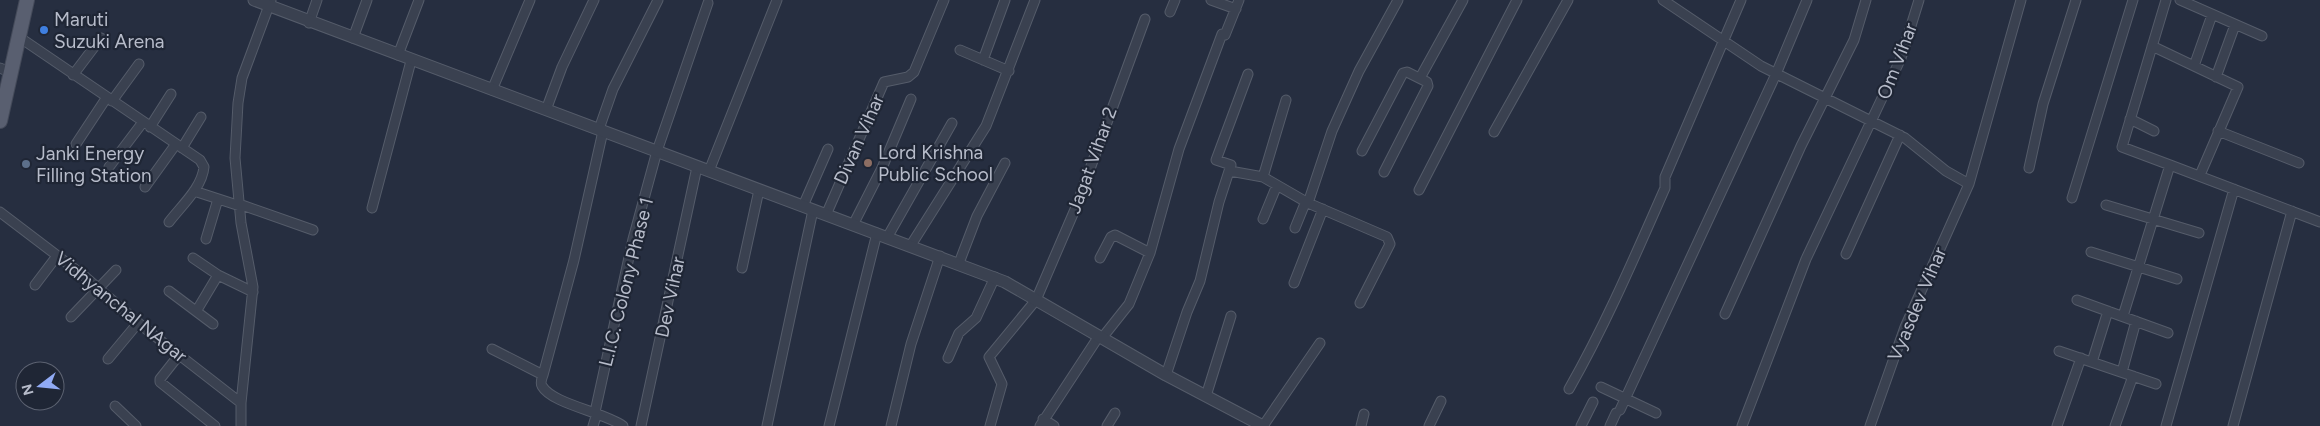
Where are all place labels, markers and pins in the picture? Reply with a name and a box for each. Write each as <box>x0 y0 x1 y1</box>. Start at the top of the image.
place label: Maruti Suzuki Arena <box>54 8 164 53</box>
marker: Maruti Suzuki Arena <box>38 24 50 36</box>
place label: Lord Krishna Public School <box>878 141 993 186</box>
place label: Janki Energy Filling Station <box>36 142 152 187</box>
marker: Lord Krishna Public School <box>862 157 874 169</box>
marker: Janki Energy Filling Station <box>20 158 32 170</box>

